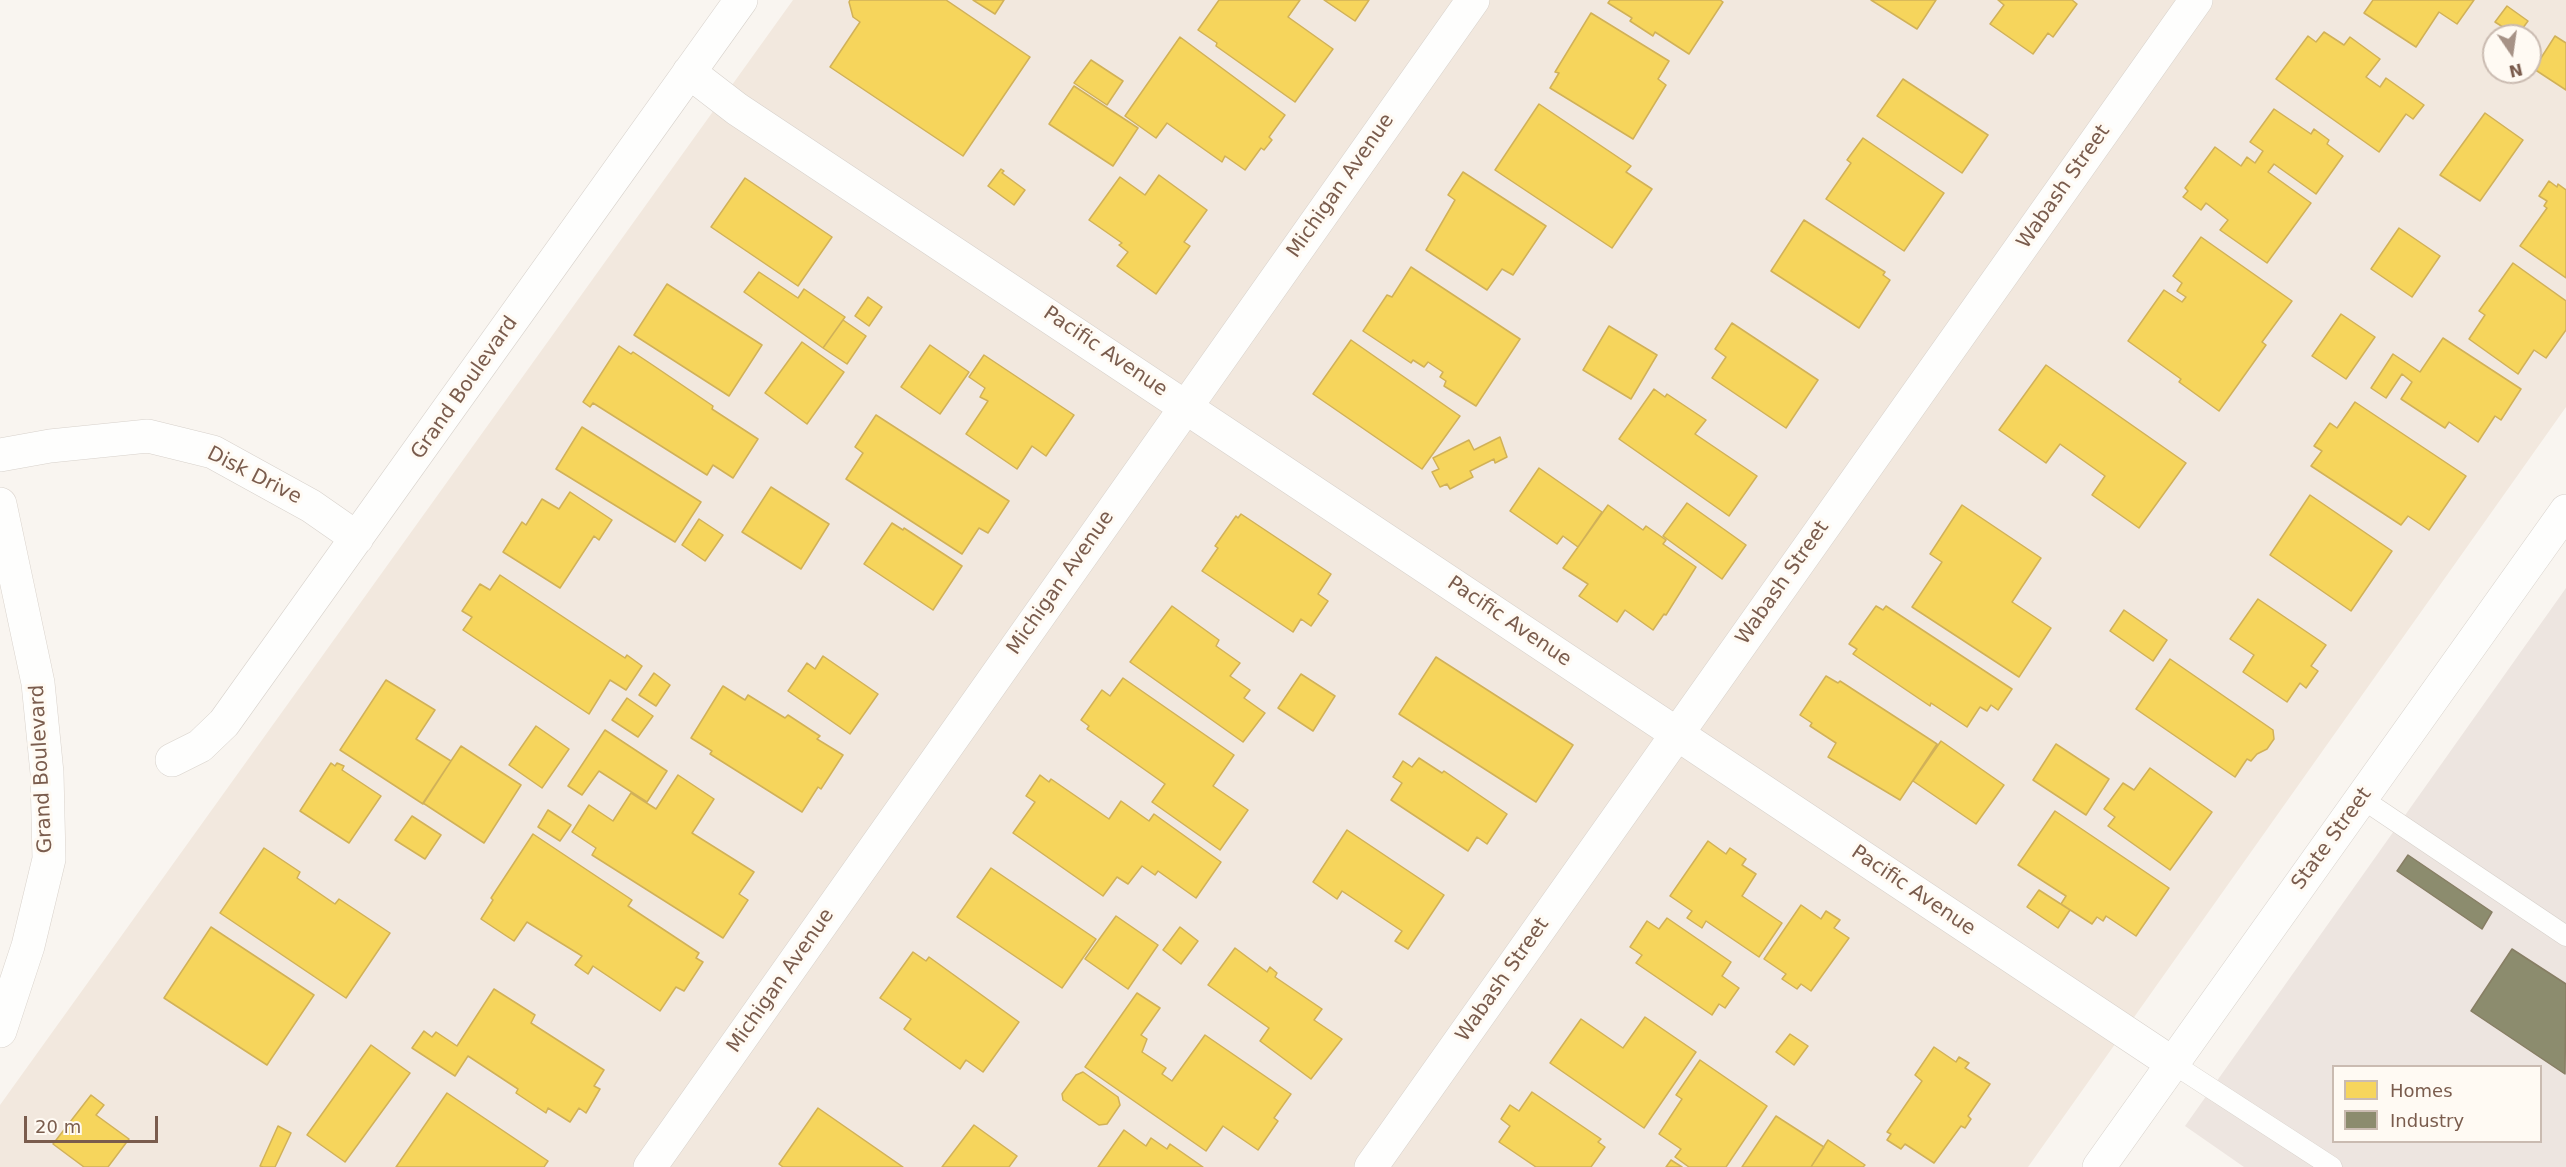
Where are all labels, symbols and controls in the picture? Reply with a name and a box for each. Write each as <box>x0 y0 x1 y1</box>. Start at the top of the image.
north arrow <box>2482 24 2542 84</box>
text: N <box>2507 59 2524 81</box>
street label: Michigan Avenue <box>1282 109 1400 263</box>
street label: Wabash Street <box>2012 120 2116 254</box>
street label: Pacific Avenue <box>1039 302 1171 402</box>
street label: Grand Boulevard <box>407 312 523 464</box>
street label: Disk Drive <box>203 442 305 510</box>
street label: Michigan Avenue <box>1002 506 1120 660</box>
street label: Wabash Street <box>1731 516 1835 650</box>
street label: Pacific Avenue <box>1443 572 1575 672</box>
street label: Grand Boulevard <box>26 684 58 854</box>
street label: State Street <box>2287 783 2377 895</box>
street label: Pacific Avenue <box>1847 841 1979 941</box>
street label: Michigan Avenue <box>722 904 840 1058</box>
street label: Wabash Street <box>1451 913 1555 1047</box>
legend <box>2332 1065 2542 1143</box>
text: Homes <box>2390 1080 2453 1101</box>
scale bar <box>27 1104 160 1142</box>
text: Industry <box>2390 1110 2464 1131</box>
text: 20 m <box>35 1116 81 1137</box>

